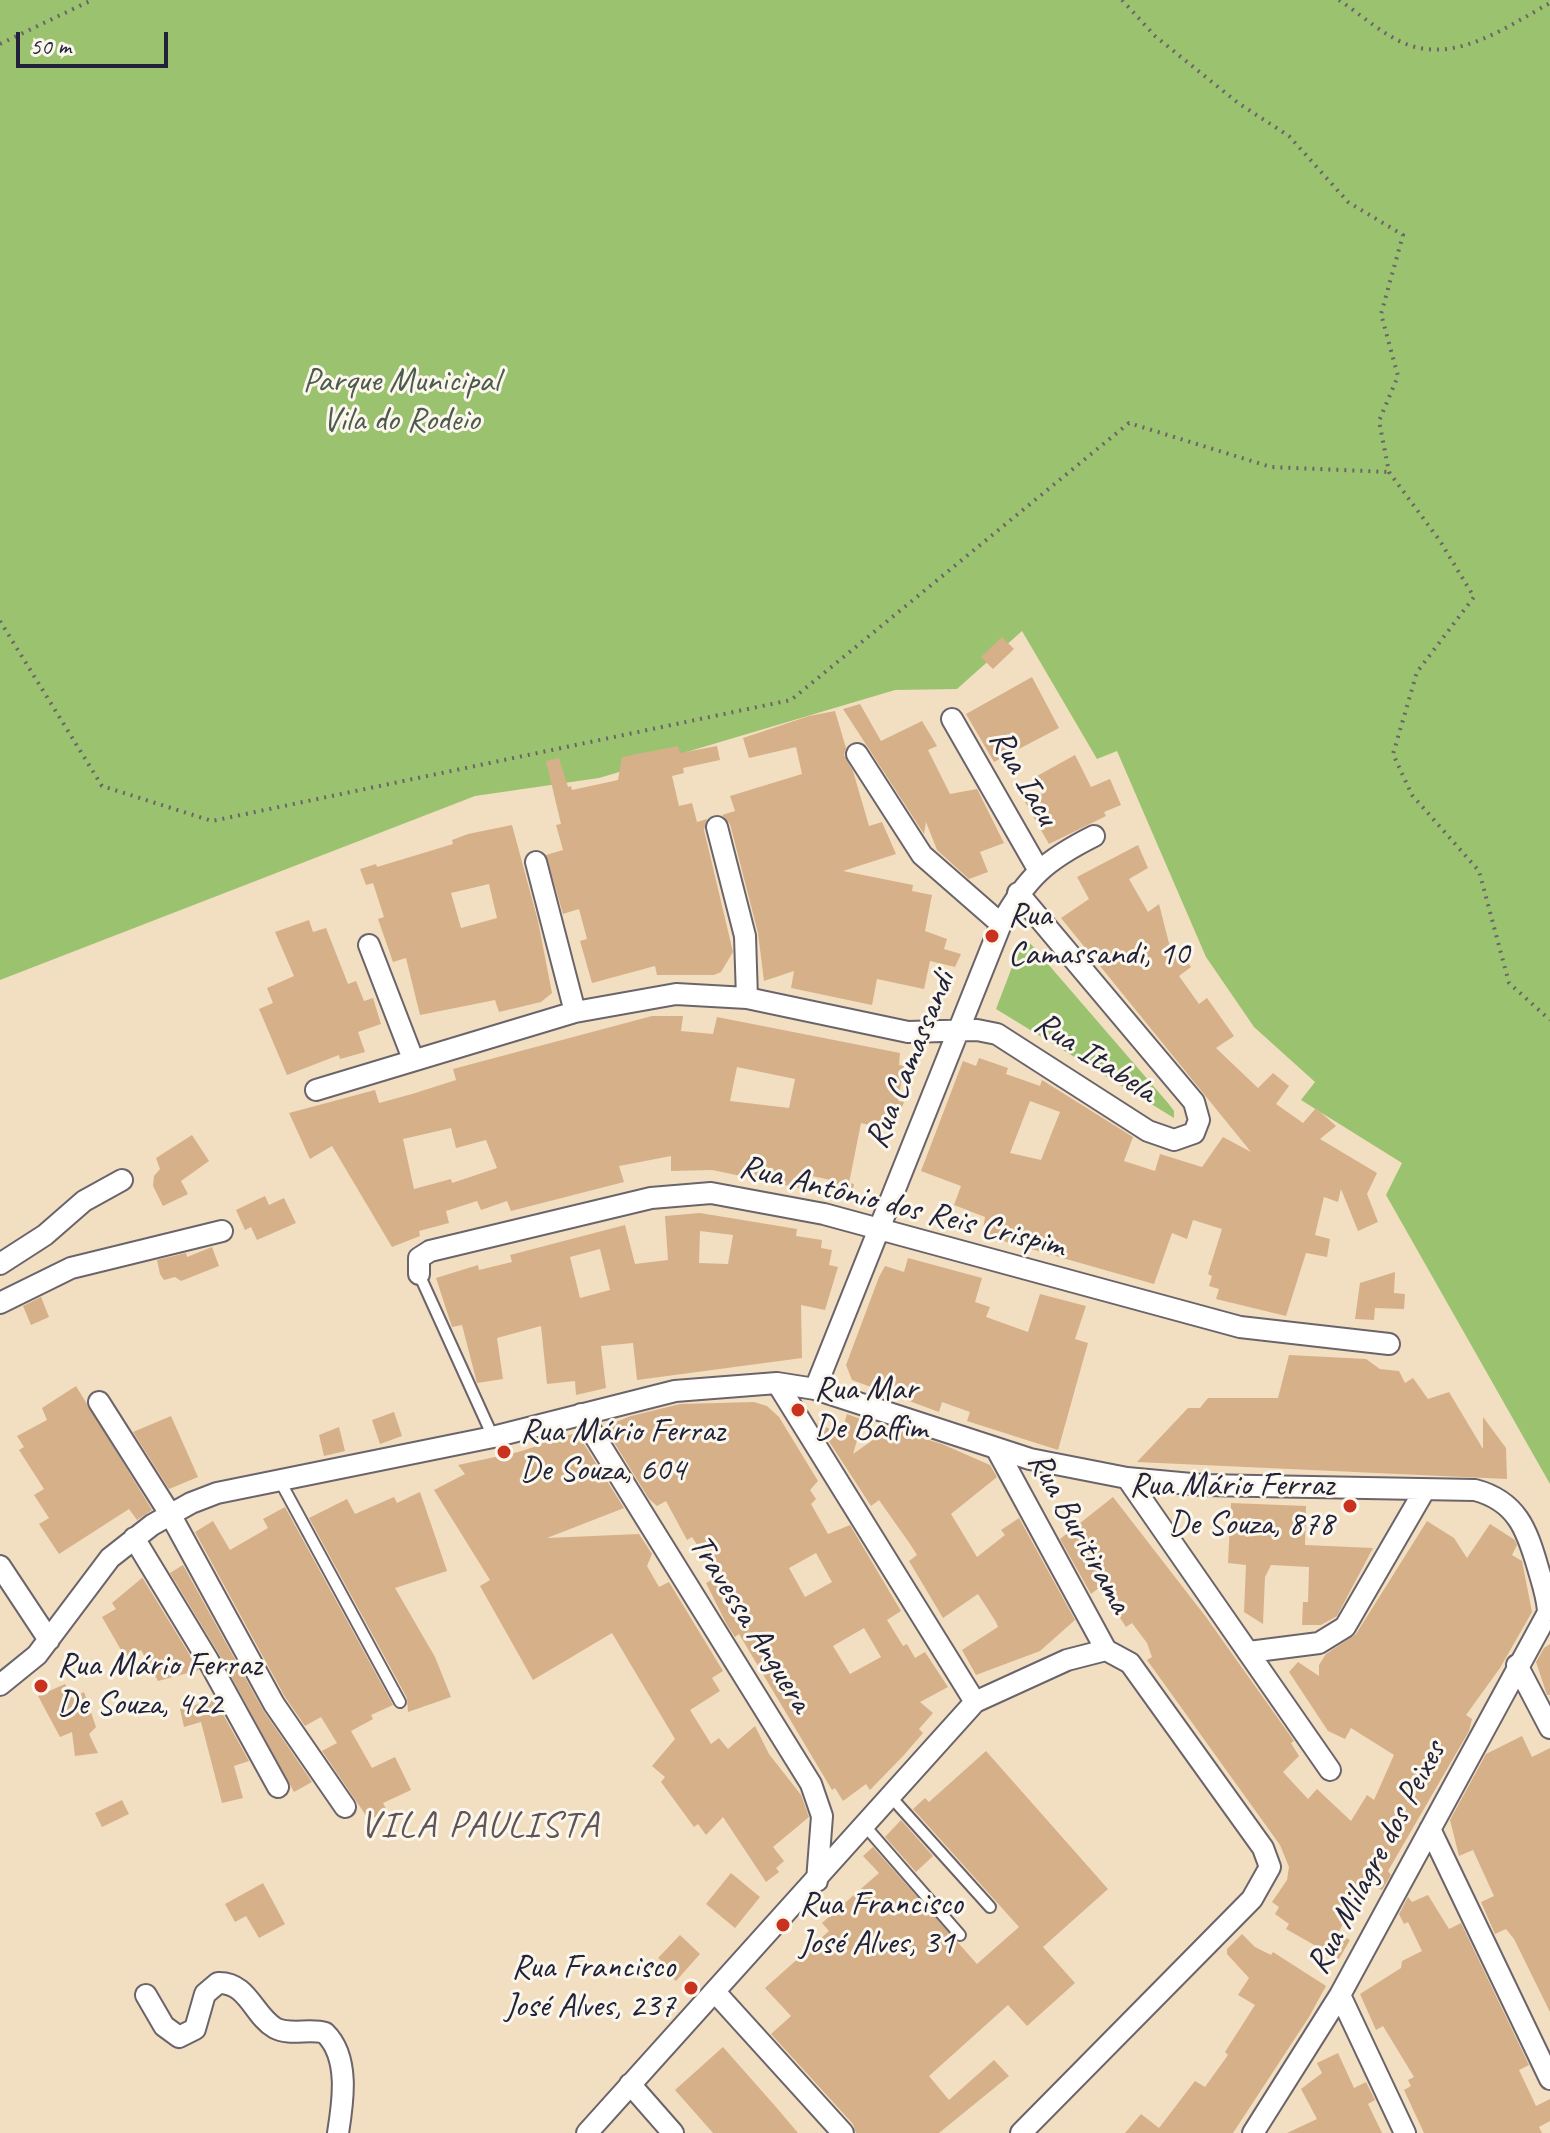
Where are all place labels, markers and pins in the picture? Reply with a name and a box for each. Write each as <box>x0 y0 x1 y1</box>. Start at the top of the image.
place label: Rua Camassandi, 10 <box>1008 896 1189 976</box>
marker: Rua Camassandi, 10 <box>983 927 1001 945</box>
place label: Rua Mar De Baffim <box>814 1370 927 1450</box>
marker: Rua Mar De Baffim <box>789 1401 807 1419</box>
place label: Rua Mário Ferraz De Souza, 604 <box>520 1412 725 1492</box>
marker: Rua Mário Ferraz De Souza, 604 <box>495 1443 513 1461</box>
place label: Rua Mário Ferraz De Souza, 878 <box>1129 1466 1334 1546</box>
marker: Rua Mário Ferraz De Souza, 878 <box>1341 1497 1359 1515</box>
place label: Rua Mário Ferraz De Souza, 422 <box>57 1646 262 1726</box>
marker: Rua Mário Ferraz De Souza, 422 <box>32 1677 50 1695</box>
place label: Rua Francisco José Alves, 31 <box>799 1885 963 1964</box>
marker: Rua Francisco José Alves, 31 <box>774 1916 792 1934</box>
place label: Rua Francisco José Alves, 237 <box>504 1948 675 2028</box>
marker: Rua Francisco José Alves, 237 <box>682 1979 700 1997</box>

